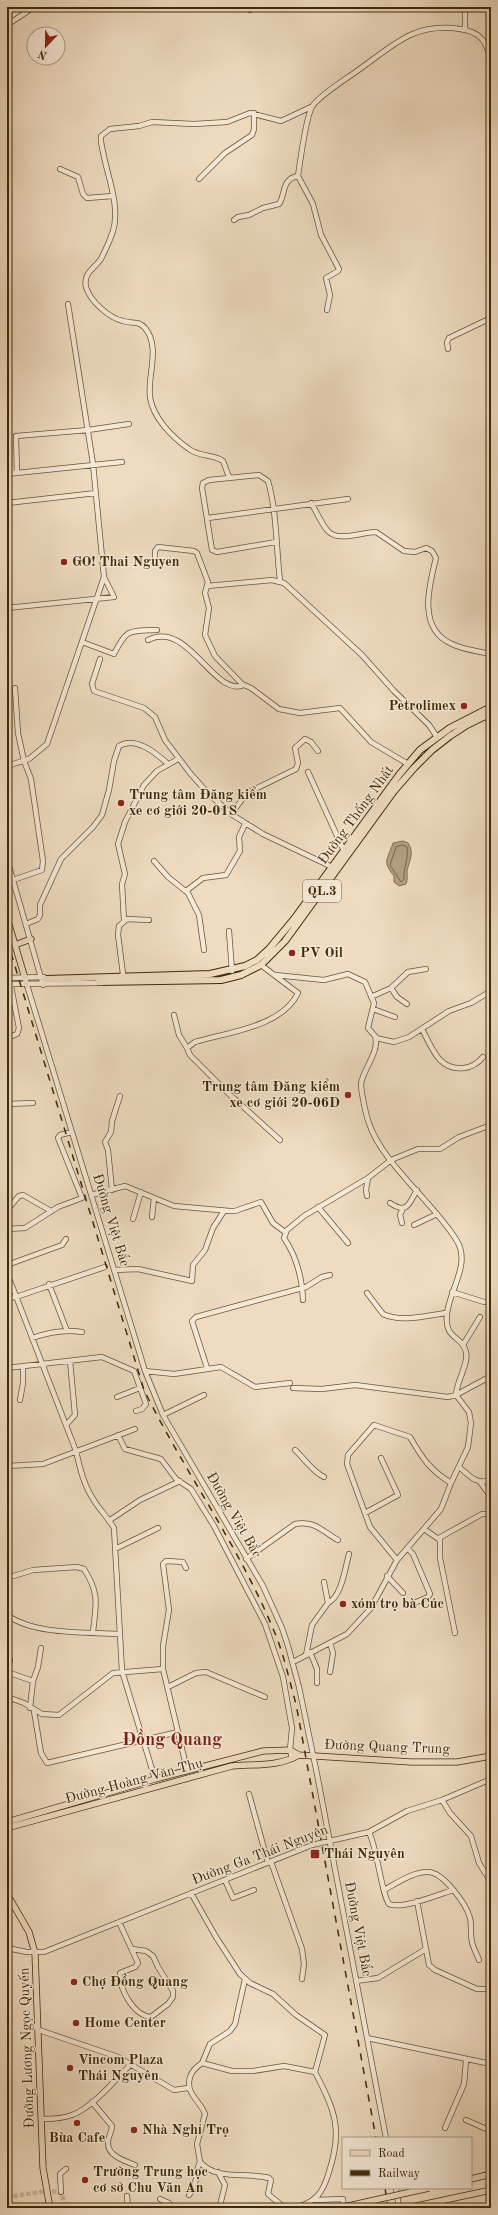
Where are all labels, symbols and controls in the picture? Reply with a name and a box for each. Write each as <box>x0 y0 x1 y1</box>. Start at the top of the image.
north arrow <box>26 26 66 66</box>
text: N <box>36 47 49 61</box>
place label: GO! Thai Nguyen <box>72 555 180 569</box>
marker: GO! Thai Nguyen <box>59 557 69 567</box>
place label: Petrolimex <box>389 699 456 713</box>
marker: Petrolimex <box>459 701 469 711</box>
street label: Đường Thống Nhất <box>315 762 396 867</box>
place label: Trung tâm Đăng kiểm xe cơ giới 20-01S <box>129 786 267 818</box>
marker: Trung tâm Đăng kiểm xe cơ giới 20-01S <box>116 798 126 808</box>
road number: QL.3 <box>303 880 341 902</box>
place label: PV Oil <box>300 946 343 960</box>
marker: PV Oil <box>287 948 297 958</box>
place label: Trung tâm Đăng kiểm xe cơ giới 20-06D <box>202 1078 340 1110</box>
marker: Trung tâm Đăng kiểm xe cơ giới 20-06D <box>343 1090 353 1100</box>
street label: Đường Việt Bắc <box>90 1171 134 1268</box>
street label: Đường Việt Bắc <box>204 1469 266 1560</box>
place label: xóm trọ bà Cúc <box>351 1597 444 1611</box>
marker: xóm trọ bà Cúc <box>338 1599 348 1609</box>
district label: Đồng Quang <box>122 1728 222 1749</box>
street label: Đường Quang Trung <box>324 1738 451 1756</box>
street label: Đường Hoàng Văn Thụ <box>64 1756 205 1806</box>
street label: Đường Ga Thái Nguyên <box>190 1822 330 1887</box>
place label: Thái Nguyên <box>324 1847 405 1861</box>
marker: Thái Nguyên <box>309 1848 321 1860</box>
street label: Đường Việt Bắc <box>342 1880 376 1978</box>
street label: Đường Lương Ngọc Quyến <box>16 1967 37 2129</box>
place label: Chợ Đồng Quang <box>82 1973 188 1989</box>
marker: Chợ Đồng Quang <box>69 1977 79 1987</box>
place label: Home Center <box>84 2016 166 2030</box>
marker: Home Center <box>71 2018 81 2028</box>
place label: Vincom Plaza Thái Nguyên <box>78 2053 163 2083</box>
marker: Vincom Plaza Thái Nguyên <box>65 2063 75 2073</box>
marker: Bùa Cafe <box>72 2118 82 2128</box>
place label: Nhà Nghỉ Trọ <box>142 2123 229 2137</box>
marker: Nhà Nghỉ Trọ <box>129 2125 139 2135</box>
place label: Bùa Cafe <box>49 2131 105 2145</box>
legend <box>342 2137 472 2189</box>
text: Road <box>378 2148 405 2160</box>
place label: Trường Trung học cơ sở Chu Văn An <box>93 2165 208 2195</box>
text: Railway <box>378 2168 421 2180</box>
marker: Trường Trung học cơ sở Chu Văn An <box>80 2175 90 2185</box>

